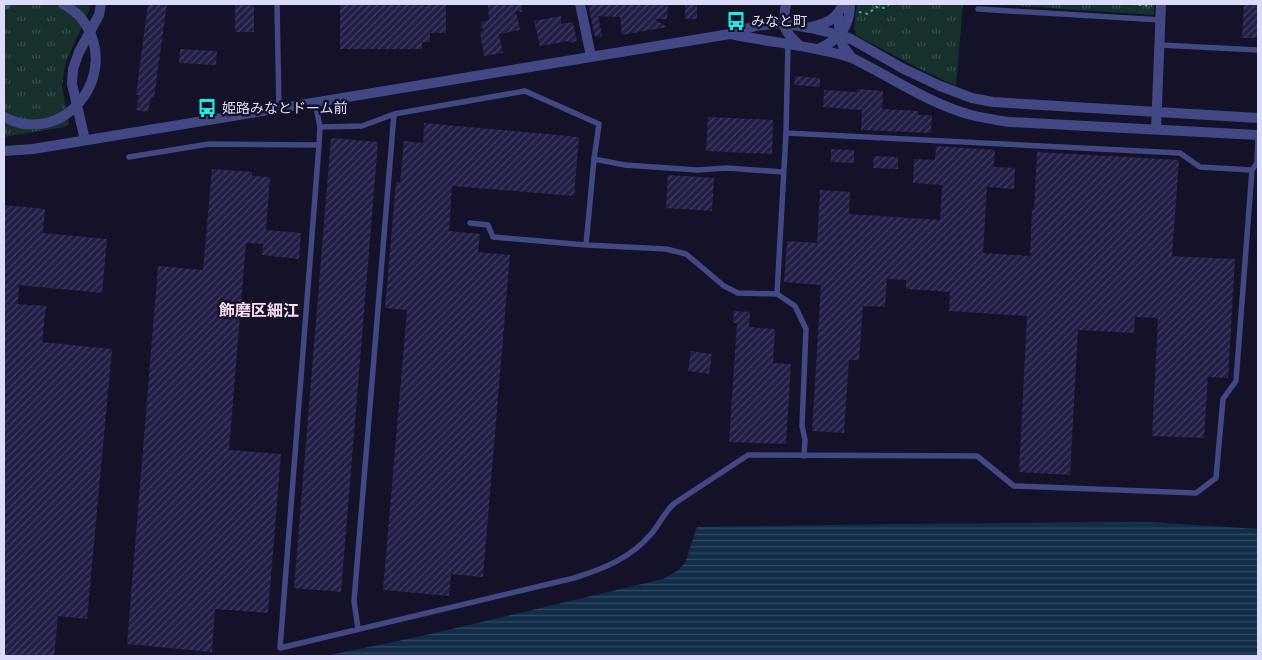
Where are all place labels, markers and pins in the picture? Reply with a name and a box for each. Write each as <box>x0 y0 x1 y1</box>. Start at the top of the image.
bus stop icon: みなと町 <box>725 10 747 32</box>
place label: みなと町 <box>751 13 807 30</box>
bus stop icon: 姫路みなとドーム前 <box>196 97 218 119</box>
place label: 姫路みなとドーム前 <box>222 100 348 117</box>

